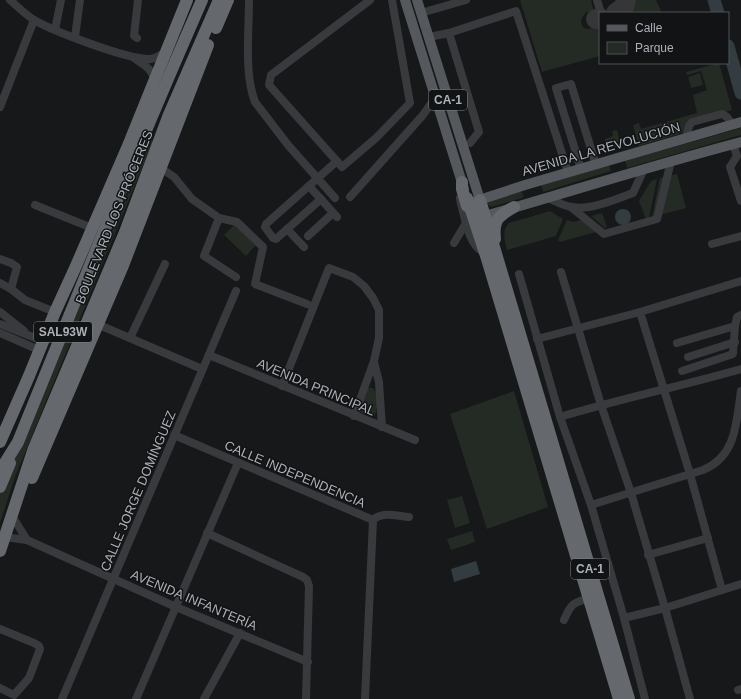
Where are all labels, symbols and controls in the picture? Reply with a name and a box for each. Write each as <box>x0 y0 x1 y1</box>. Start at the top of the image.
legend <box>599 12 729 64</box>
text: Calle <box>635 21 663 35</box>
text: Parque <box>635 41 674 55</box>
road number: CA-1 <box>429 90 467 110</box>
street label: AVENIDA LA REVOLUCIÓN <box>520 119 682 179</box>
street label: BOULEVARD LOS PRÓCERES <box>72 128 156 306</box>
road number: SAL93W <box>34 322 92 342</box>
street label: AVENIDA PRINCIPAL <box>255 355 377 419</box>
street label: CALLE JORGE DOMÍNGUEZ <box>97 409 179 573</box>
street label: CALLE INDEPENDENCIA <box>222 437 368 511</box>
road number: CA-1 <box>571 559 609 579</box>
street label: AVENIDA INFANTERÍA <box>129 567 260 634</box>

